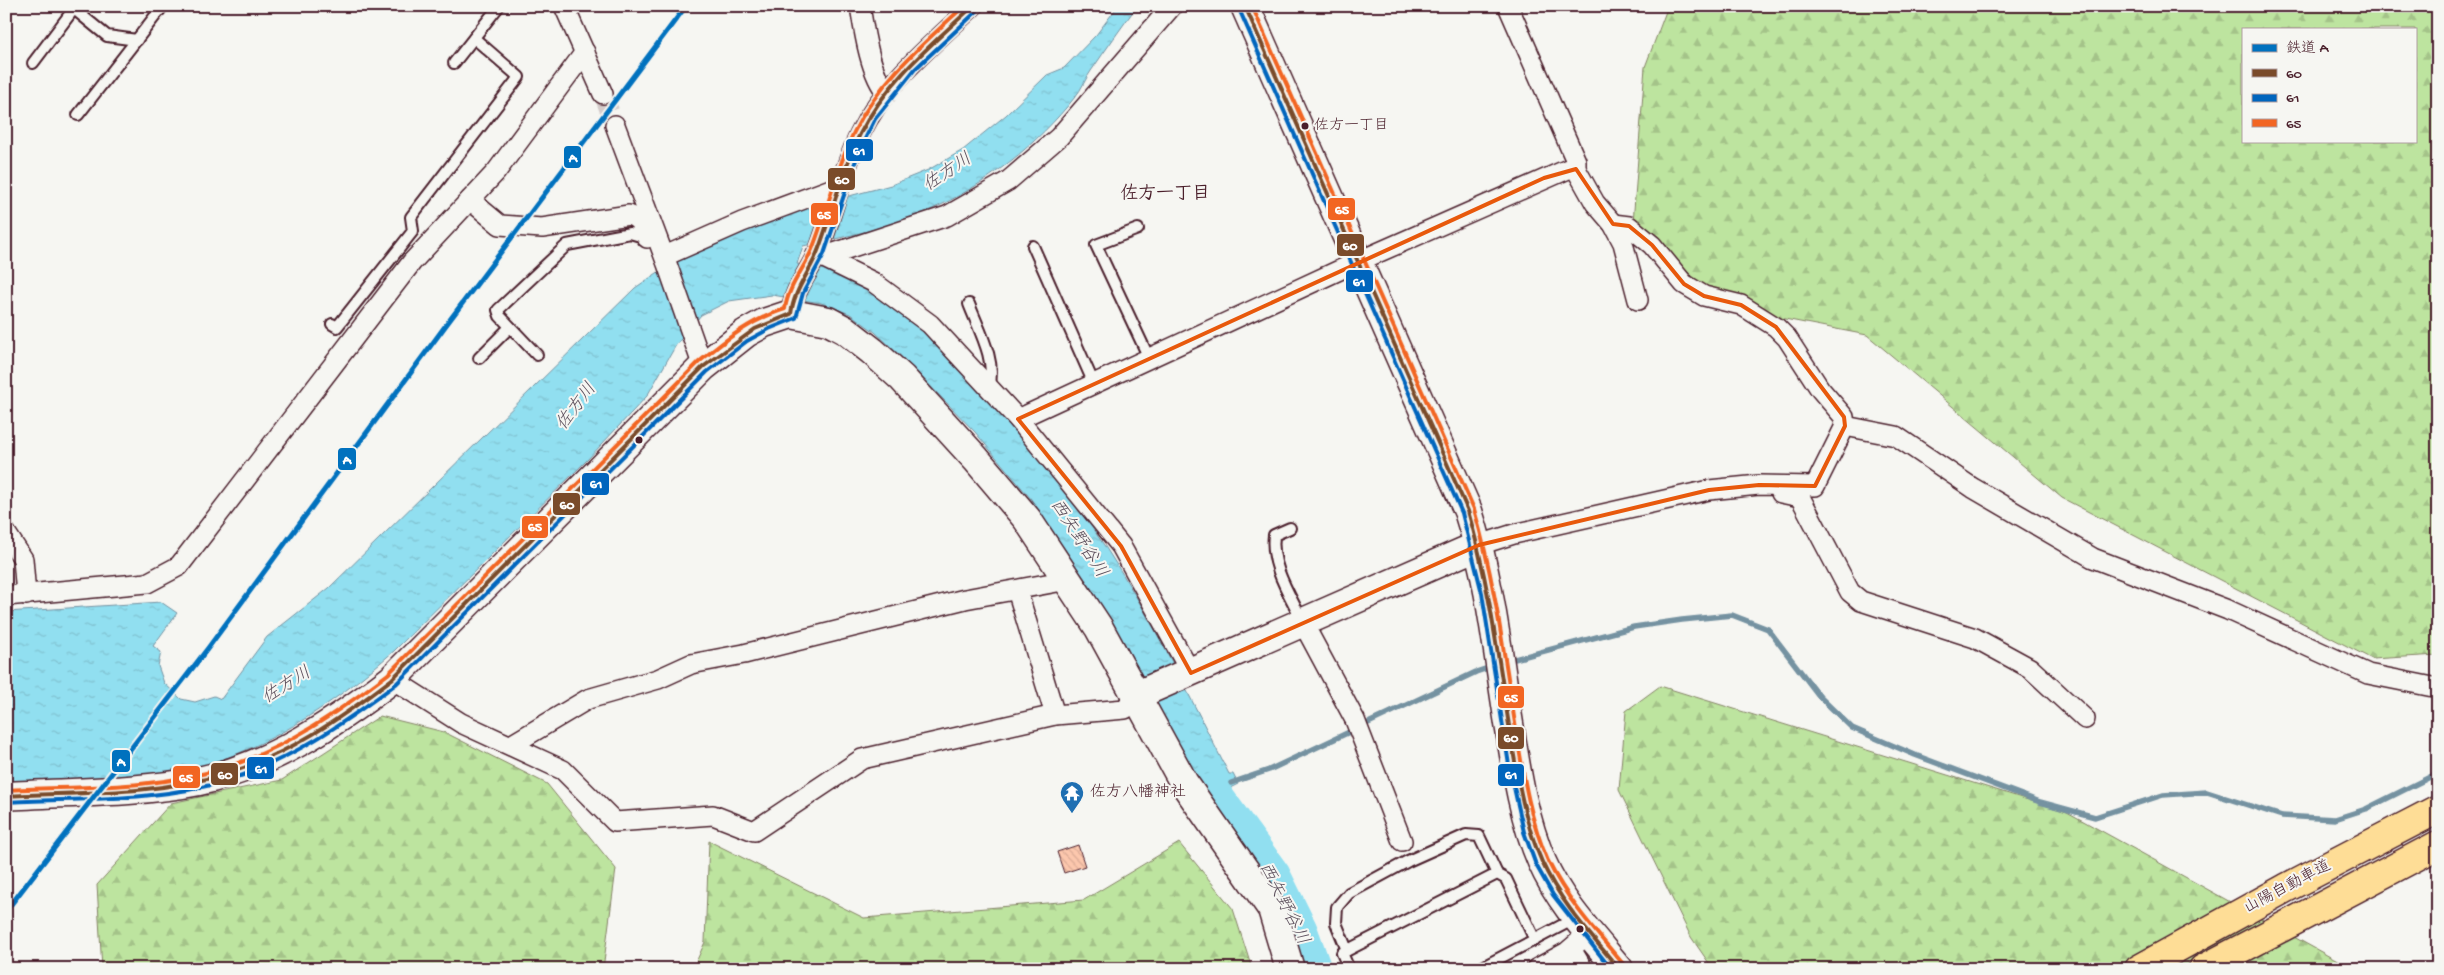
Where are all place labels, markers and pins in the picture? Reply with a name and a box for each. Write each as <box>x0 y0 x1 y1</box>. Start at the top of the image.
place label: 佐方一丁目 <box>1314 117 1389 135</box>
marker: 佐方一丁目 <box>1300 121 1310 131</box>
unlabelled marker <box>634 435 644 445</box>
temple icon: 佐方八幡神社 <box>1059 780 1085 814</box>
place label: 佐方八幡神社 <box>1090 783 1186 803</box>
unlabelled marker <box>1575 924 1585 934</box>

